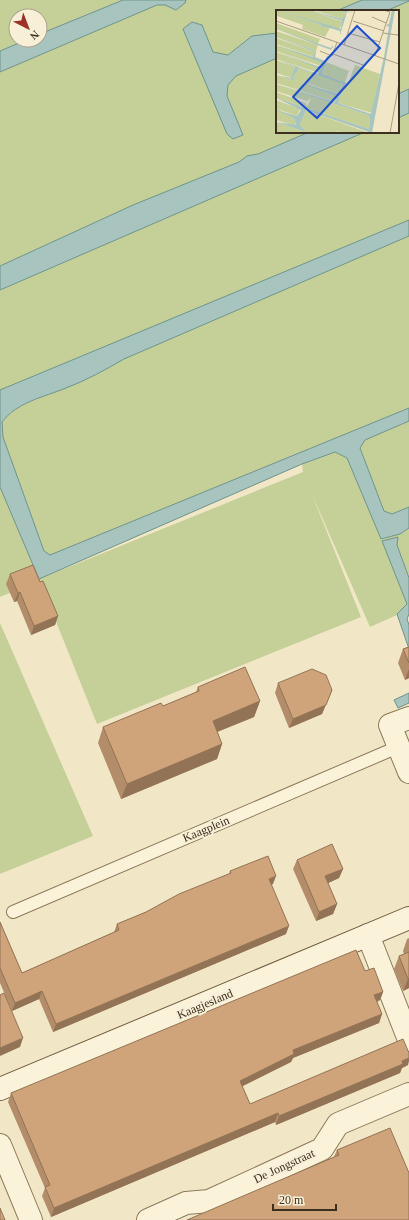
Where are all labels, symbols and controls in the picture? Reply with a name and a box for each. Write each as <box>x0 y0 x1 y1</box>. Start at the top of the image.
north arrow <box>8 8 48 48</box>
inset map <box>276 10 399 133</box>
text: N <box>28 28 42 43</box>
street label: Kaagplein <box>181 813 231 845</box>
street label: Kaagjesland <box>175 986 235 1022</box>
street label: De Jongstraat <box>251 1146 317 1186</box>
scale bar <box>273 1186 336 1212</box>
text: 20 m <box>279 1193 304 1207</box>

